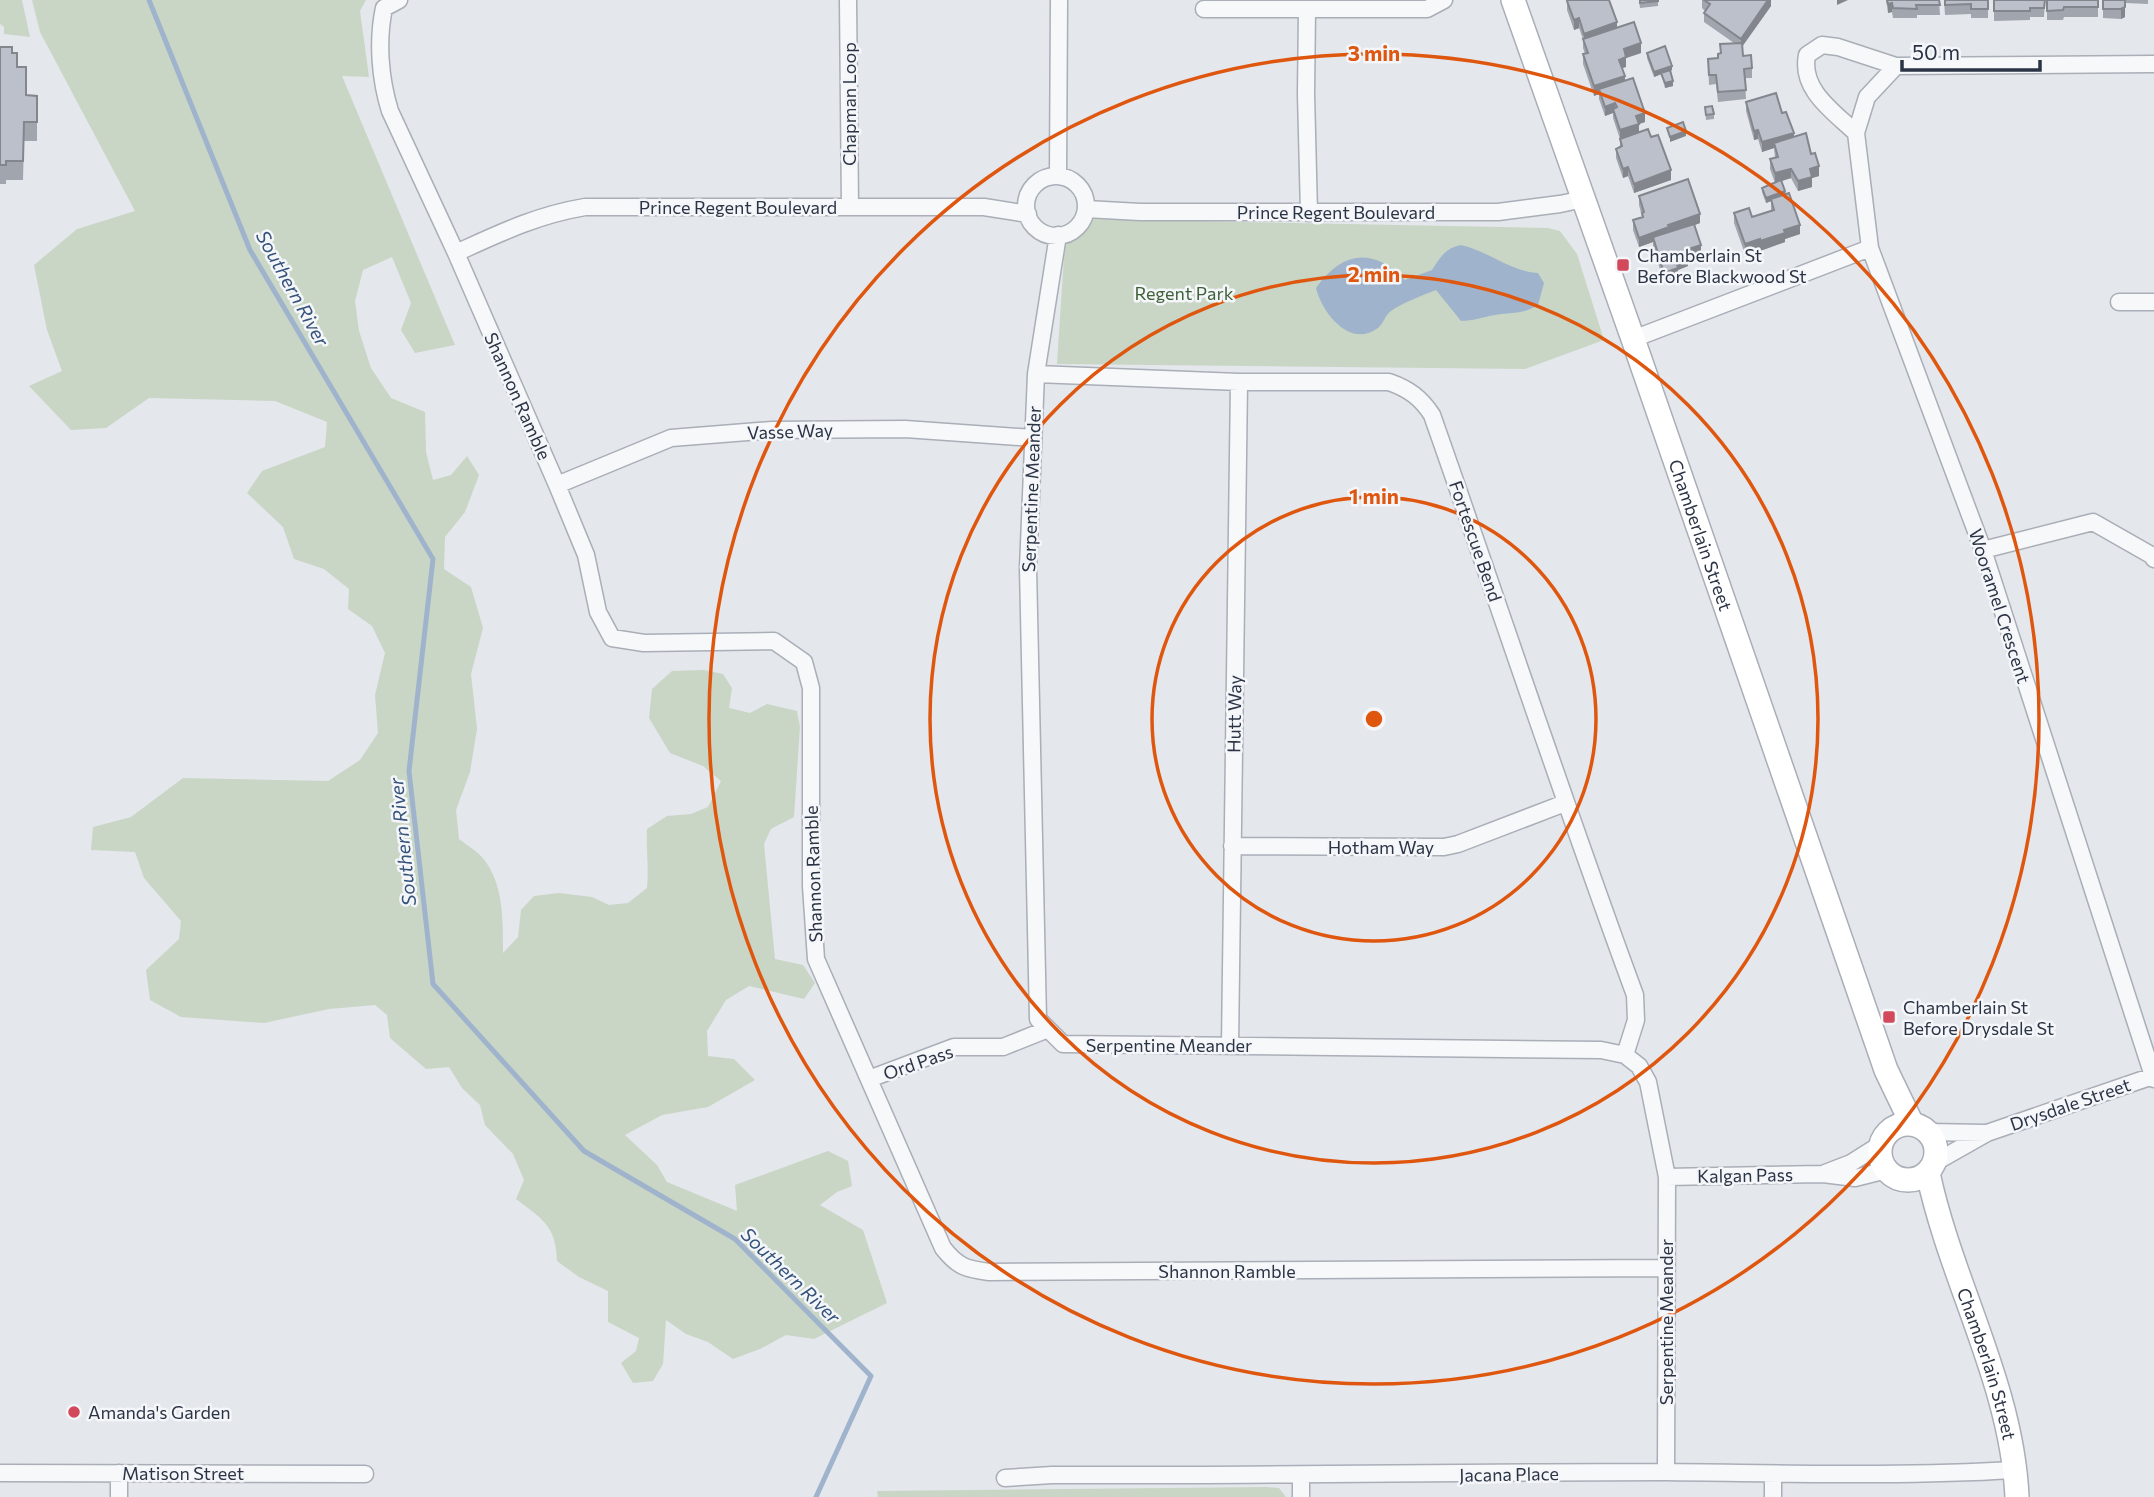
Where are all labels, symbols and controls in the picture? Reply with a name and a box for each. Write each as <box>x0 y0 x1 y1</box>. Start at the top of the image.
scale bar <box>1902 28 2040 72</box>
text: 50 m <box>1912 39 1960 64</box>
text: 3 min <box>1348 40 1400 65</box>
street label: Chapman Loop <box>838 42 860 166</box>
street label: Prince Regent Boulevard <box>639 196 837 218</box>
street label: Prince Regent Boulevard <box>1237 201 1435 223</box>
water label: Southern River <box>252 226 335 351</box>
place label: Chamberlain St Before Blackwood St <box>1637 244 1807 287</box>
marker: Chamberlain St Before Blackwood St <box>1615 257 1631 273</box>
text: 2 min <box>1348 261 1400 286</box>
park label: Regent Park <box>1135 282 1234 304</box>
street label: Shannon Ramble <box>480 329 556 463</box>
street label: Serpentine Meander <box>1017 405 1045 573</box>
street label: Vasse Way <box>747 419 833 443</box>
street label: Chamberlain Street <box>1665 456 1737 613</box>
street label: Fortescue Bend <box>1445 478 1507 604</box>
text: 1 min <box>1349 483 1399 508</box>
street label: Wooramel Crescent <box>1965 526 2035 686</box>
street label: Hutt Way <box>1222 675 1246 753</box>
centre of rings <box>1362 707 1386 731</box>
water label: Southern River <box>384 775 420 907</box>
street label: Shannon Ramble <box>800 805 826 943</box>
street label: Hotham Way <box>1328 836 1434 858</box>
place label: Chamberlain St Before Drysdale St <box>1903 996 2054 1039</box>
marker: Chamberlain St Before Drysdale St <box>1881 1009 1897 1025</box>
street label: Serpentine Meander <box>1086 1034 1252 1056</box>
street label: Ord Pass <box>880 1040 956 1084</box>
street label: Drysdale Street <box>2007 1073 2133 1135</box>
street label: Kalgan Pass <box>1697 1163 1793 1187</box>
water label: Southern River <box>737 1222 846 1329</box>
street label: Serpentine Meander <box>1655 1239 1677 1405</box>
street label: Shannon Ramble <box>1158 1260 1296 1282</box>
street label: Chamberlain Street <box>1953 1285 2021 1442</box>
place label: Amanda's Garden <box>88 1401 231 1423</box>
marker: Amanda's Garden <box>66 1404 82 1420</box>
street label: Matison Street <box>122 1462 244 1484</box>
street label: Jacana Place <box>1459 1462 1559 1486</box>

